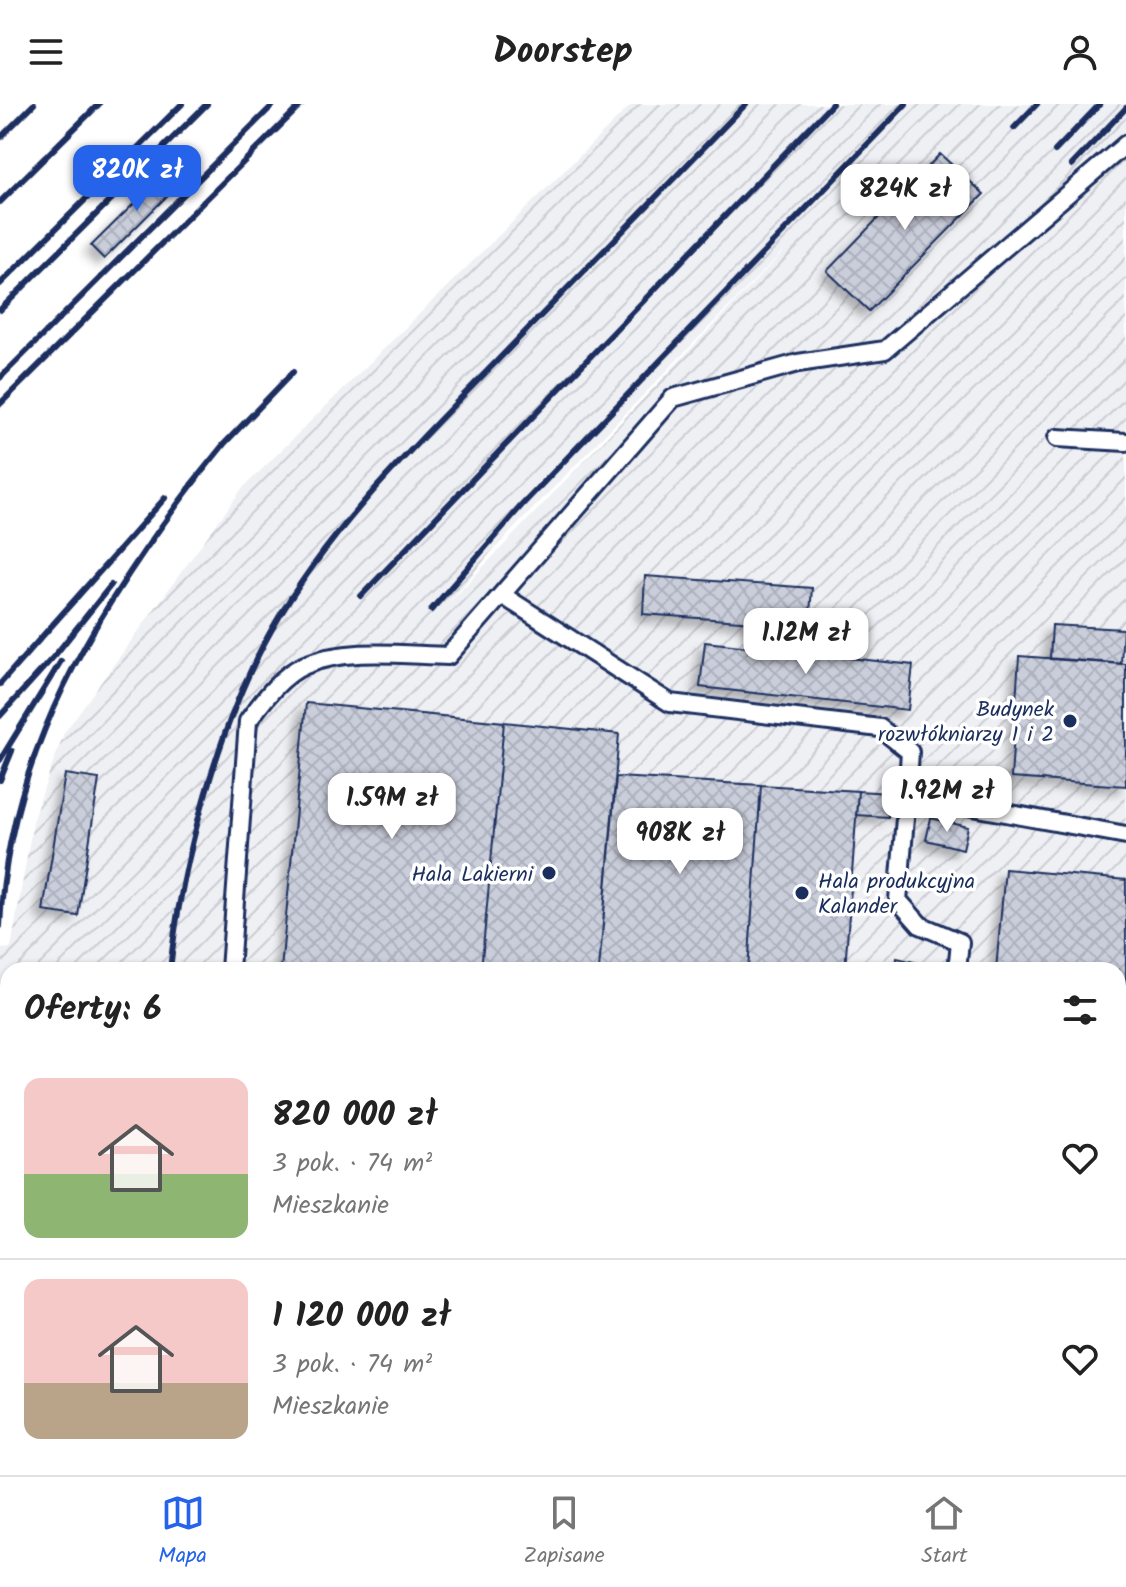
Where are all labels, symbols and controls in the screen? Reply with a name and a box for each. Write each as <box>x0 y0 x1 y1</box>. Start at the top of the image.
text: Doorstep <box>493 24 633 81</box>
icon: menu <box>24 30 68 74</box>
icon: person <box>1058 30 1102 74</box>
pin: 820K zł <box>63 145 211 213</box>
text: 820K zł <box>91 150 183 192</box>
pin: 824K zł <box>831 164 979 232</box>
text: 824K zł <box>859 169 951 211</box>
pin: 1.12M zł <box>723 608 889 676</box>
text: 1.12M zł <box>761 613 851 655</box>
place label: Budynek rozwłókniarzy 1 i 2 <box>878 693 1055 753</box>
marker: Budynek rozwłókniarzy 1 i 2 <box>1061 712 1079 730</box>
pin: 1.92M zł <box>864 766 1030 834</box>
text: 1.92M zł <box>900 771 994 813</box>
pin: 1.59M zł <box>309 773 475 841</box>
text: 1.59M zł <box>346 778 438 820</box>
pin: 908K zł <box>606 808 754 876</box>
text: 908K zł <box>635 813 725 855</box>
place label: Hala Lakierni <box>411 858 534 893</box>
marker: Hala Lakierni <box>540 864 558 882</box>
place label: Hala produkcyjna Kalander <box>818 865 975 925</box>
marker: Hala produkcyjna Kalander <box>793 884 811 902</box>
text: Oferty: 6 <box>24 983 162 1037</box>
icon: filters <box>1058 988 1102 1032</box>
text: 820 000 zł <box>272 1089 437 1143</box>
icon: home <box>88 1110 184 1206</box>
icon: heart <box>1058 1136 1102 1180</box>
text: 3 pok. · 74 m² <box>272 1143 432 1185</box>
text: Mieszkanie <box>272 1185 389 1227</box>
text: 1 120 000 zł <box>272 1290 451 1344</box>
icon: home <box>88 1311 184 1407</box>
icon: heart <box>1058 1337 1102 1381</box>
text: 3 pok. · 74 m² <box>272 1344 432 1386</box>
text: Mieszkanie <box>272 1386 389 1428</box>
tab: Mapa <box>158 1491 207 1574</box>
tab: Zapisane <box>524 1491 605 1574</box>
tab: Start <box>921 1491 968 1574</box>

